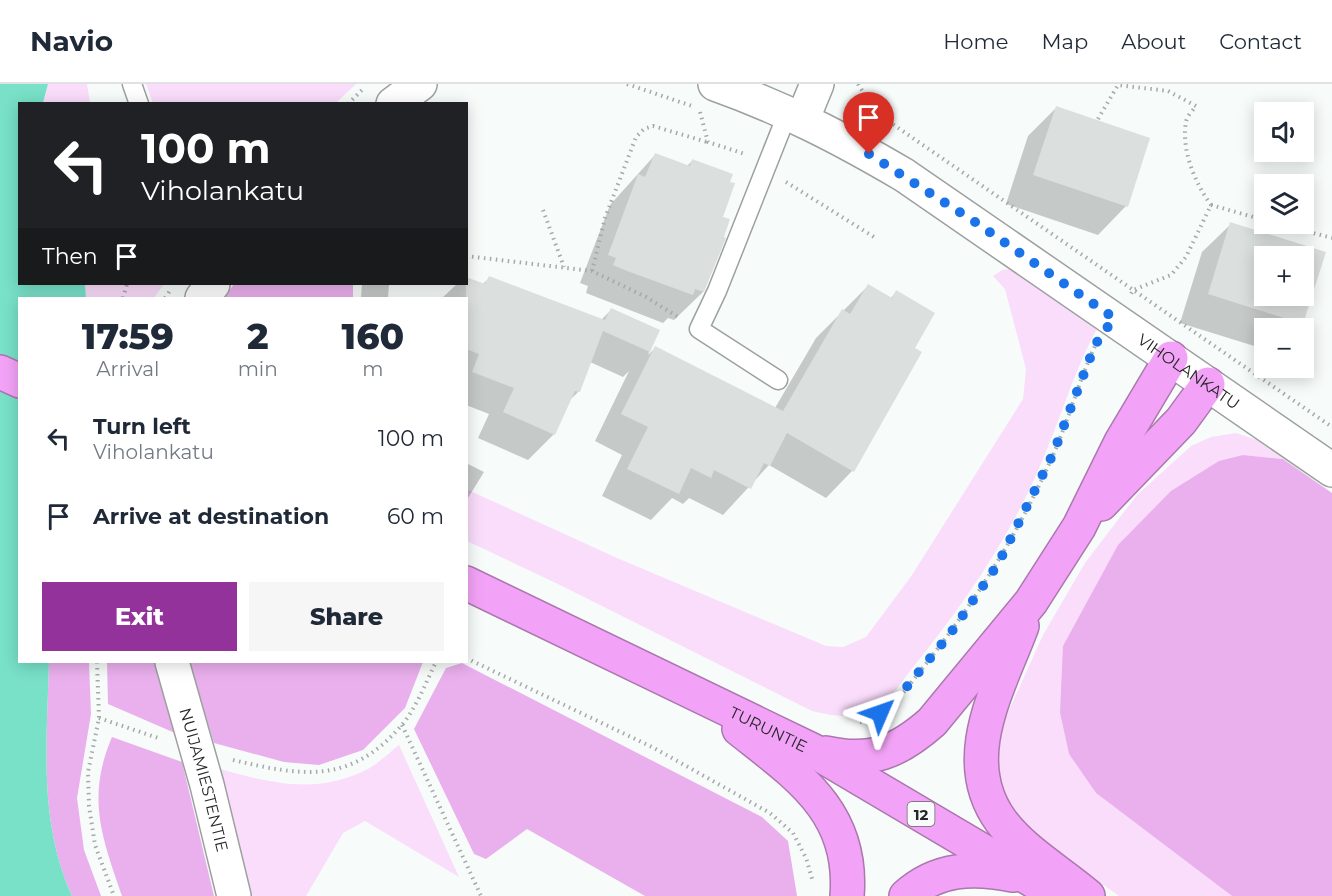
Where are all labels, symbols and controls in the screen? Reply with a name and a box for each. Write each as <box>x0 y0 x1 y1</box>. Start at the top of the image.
text: Navio <box>30 24 113 58</box>
text: Home <box>943 29 1008 54</box>
text: Map <box>1041 29 1088 54</box>
text: About <box>1121 29 1186 54</box>
text: Contact <box>1219 29 1302 54</box>
pin <box>843 92 894 154</box>
icon: arrive <box>852 101 885 134</box>
map controls <box>1254 102 1314 378</box>
button: sound <box>1254 102 1314 162</box>
text: 100 m <box>141 122 270 174</box>
icon: left <box>42 126 120 204</box>
text: Viholankatu <box>141 174 304 207</box>
button: layers <box>1254 174 1314 234</box>
icon: arrive <box>110 240 143 273</box>
text: Then <box>42 243 98 270</box>
button: + <box>1254 246 1314 306</box>
text: 17:59 <box>82 314 174 358</box>
text: 2 <box>247 314 268 358</box>
text: 160 <box>342 314 404 358</box>
button: − <box>1254 318 1314 378</box>
street label: VIHOLANKATU <box>1134 330 1243 413</box>
text: Arrival <box>96 357 159 381</box>
text: min <box>238 357 278 381</box>
text: m <box>362 357 383 381</box>
text: Turn left <box>93 413 191 440</box>
icon: left <box>42 422 75 455</box>
text: 100 m <box>378 425 444 452</box>
text: Viholankatu <box>93 440 214 464</box>
icon: arrive <box>42 500 75 533</box>
text: Arrive at destination <box>93 503 329 530</box>
text: 60 m <box>387 503 444 530</box>
button: Exit <box>42 582 237 651</box>
button: Share <box>249 582 444 651</box>
position arrow <box>848 681 912 745</box>
street label: TURUNTIE <box>727 702 810 756</box>
street label: NUIJAMIESTENTIE <box>176 706 232 853</box>
road number: 12 <box>908 802 934 826</box>

